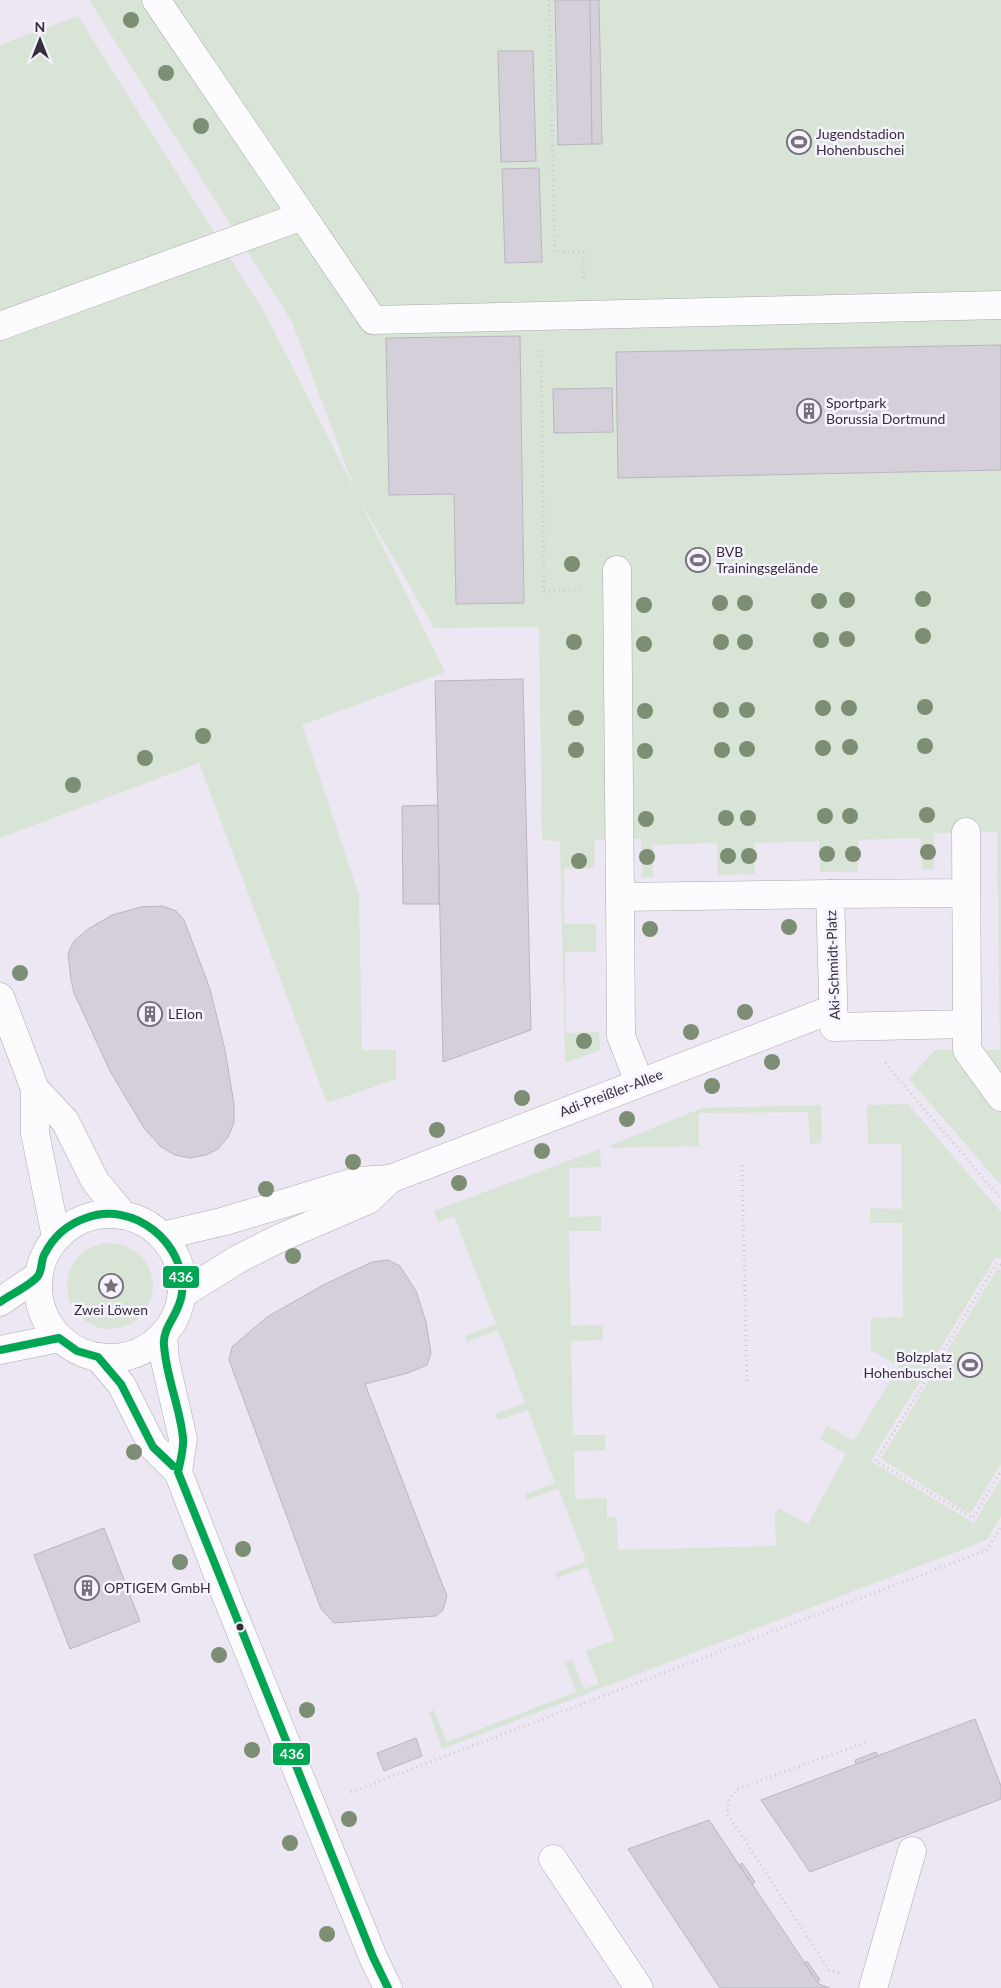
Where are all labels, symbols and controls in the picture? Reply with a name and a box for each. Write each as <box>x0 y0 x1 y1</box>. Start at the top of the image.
north arrow <box>15 15 65 65</box>
text: N <box>35 18 45 35</box>
place label: Jugendstadion Hohenbuschei <box>816 125 905 158</box>
sports icon: Jugendstadion Hohenbuschei <box>786 129 812 155</box>
place label: Sportpark Borussia Dortmund <box>826 394 945 427</box>
building icon: Sportpark Borussia Dortmund <box>796 398 822 424</box>
place label: BVB Trainingsgelände <box>716 543 818 576</box>
sports icon: BVB Trainingsgelände <box>685 547 711 573</box>
street label: Aki-Schmidt-Platz <box>822 910 843 1020</box>
building icon: LEIon <box>137 1001 163 1027</box>
place label: LEIon <box>168 1005 203 1022</box>
street label: Adi-Preißler-Allee <box>557 1065 665 1120</box>
line badge: 436 <box>162 1265 200 1289</box>
text: 436 <box>169 1268 193 1285</box>
place icon: Zwei Löwen <box>98 1273 124 1299</box>
place label: Zwei Löwen <box>74 1301 148 1318</box>
place label: Bolzplatz Hohenbuschei <box>864 1348 952 1381</box>
sports icon: Bolzplatz Hohenbuschei <box>957 1352 983 1378</box>
building icon: OPTIGEM GmbH <box>74 1575 100 1601</box>
place label: OPTIGEM GmbH <box>104 1579 211 1596</box>
unlabelled marker <box>235 1622 245 1632</box>
line badge: 436 <box>272 1742 311 1766</box>
text: 436 <box>280 1745 304 1762</box>

